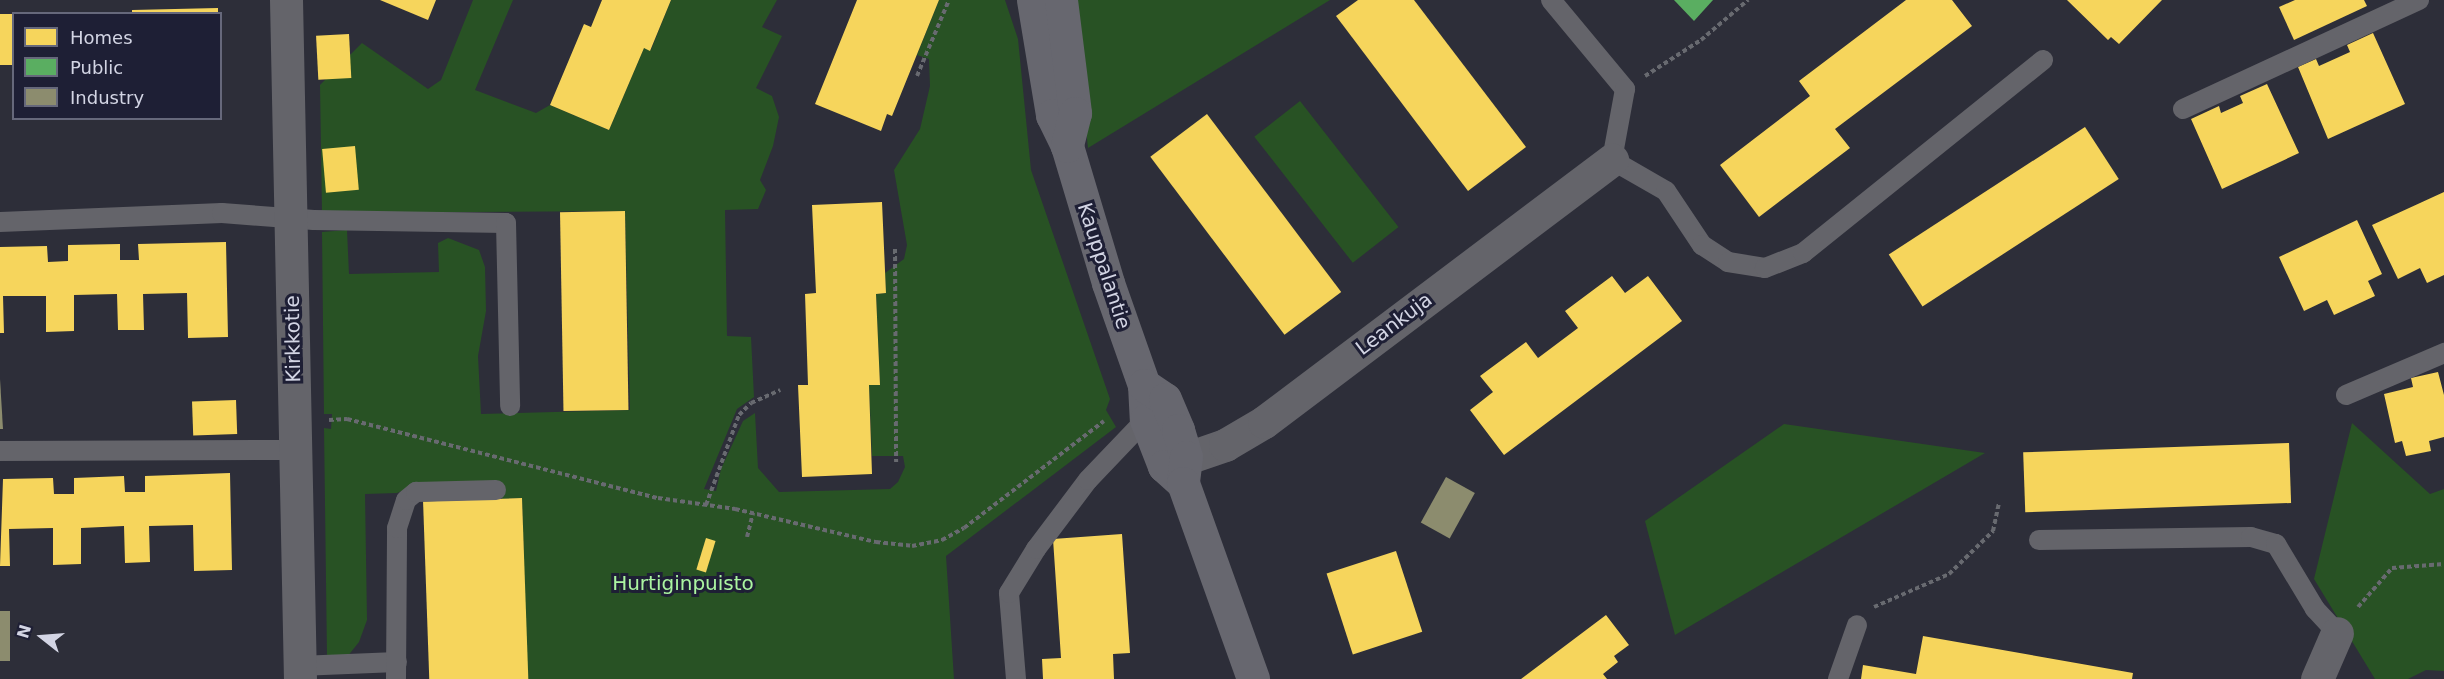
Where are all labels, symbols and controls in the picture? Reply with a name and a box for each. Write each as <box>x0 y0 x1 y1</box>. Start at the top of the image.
legend <box>12 12 222 120</box>
text: Homes <box>70 27 133 48</box>
text: Public <box>70 57 123 78</box>
text: Industry <box>70 87 144 108</box>
street label: Kauppalantie <box>1072 200 1136 332</box>
street label: Leankuja <box>1351 287 1437 361</box>
street label: Kirkkotie <box>280 295 306 383</box>
park label: Hurtiginpuisto <box>612 571 754 595</box>
north arrow <box>12 607 72 667</box>
text: N <box>13 622 35 641</box>

